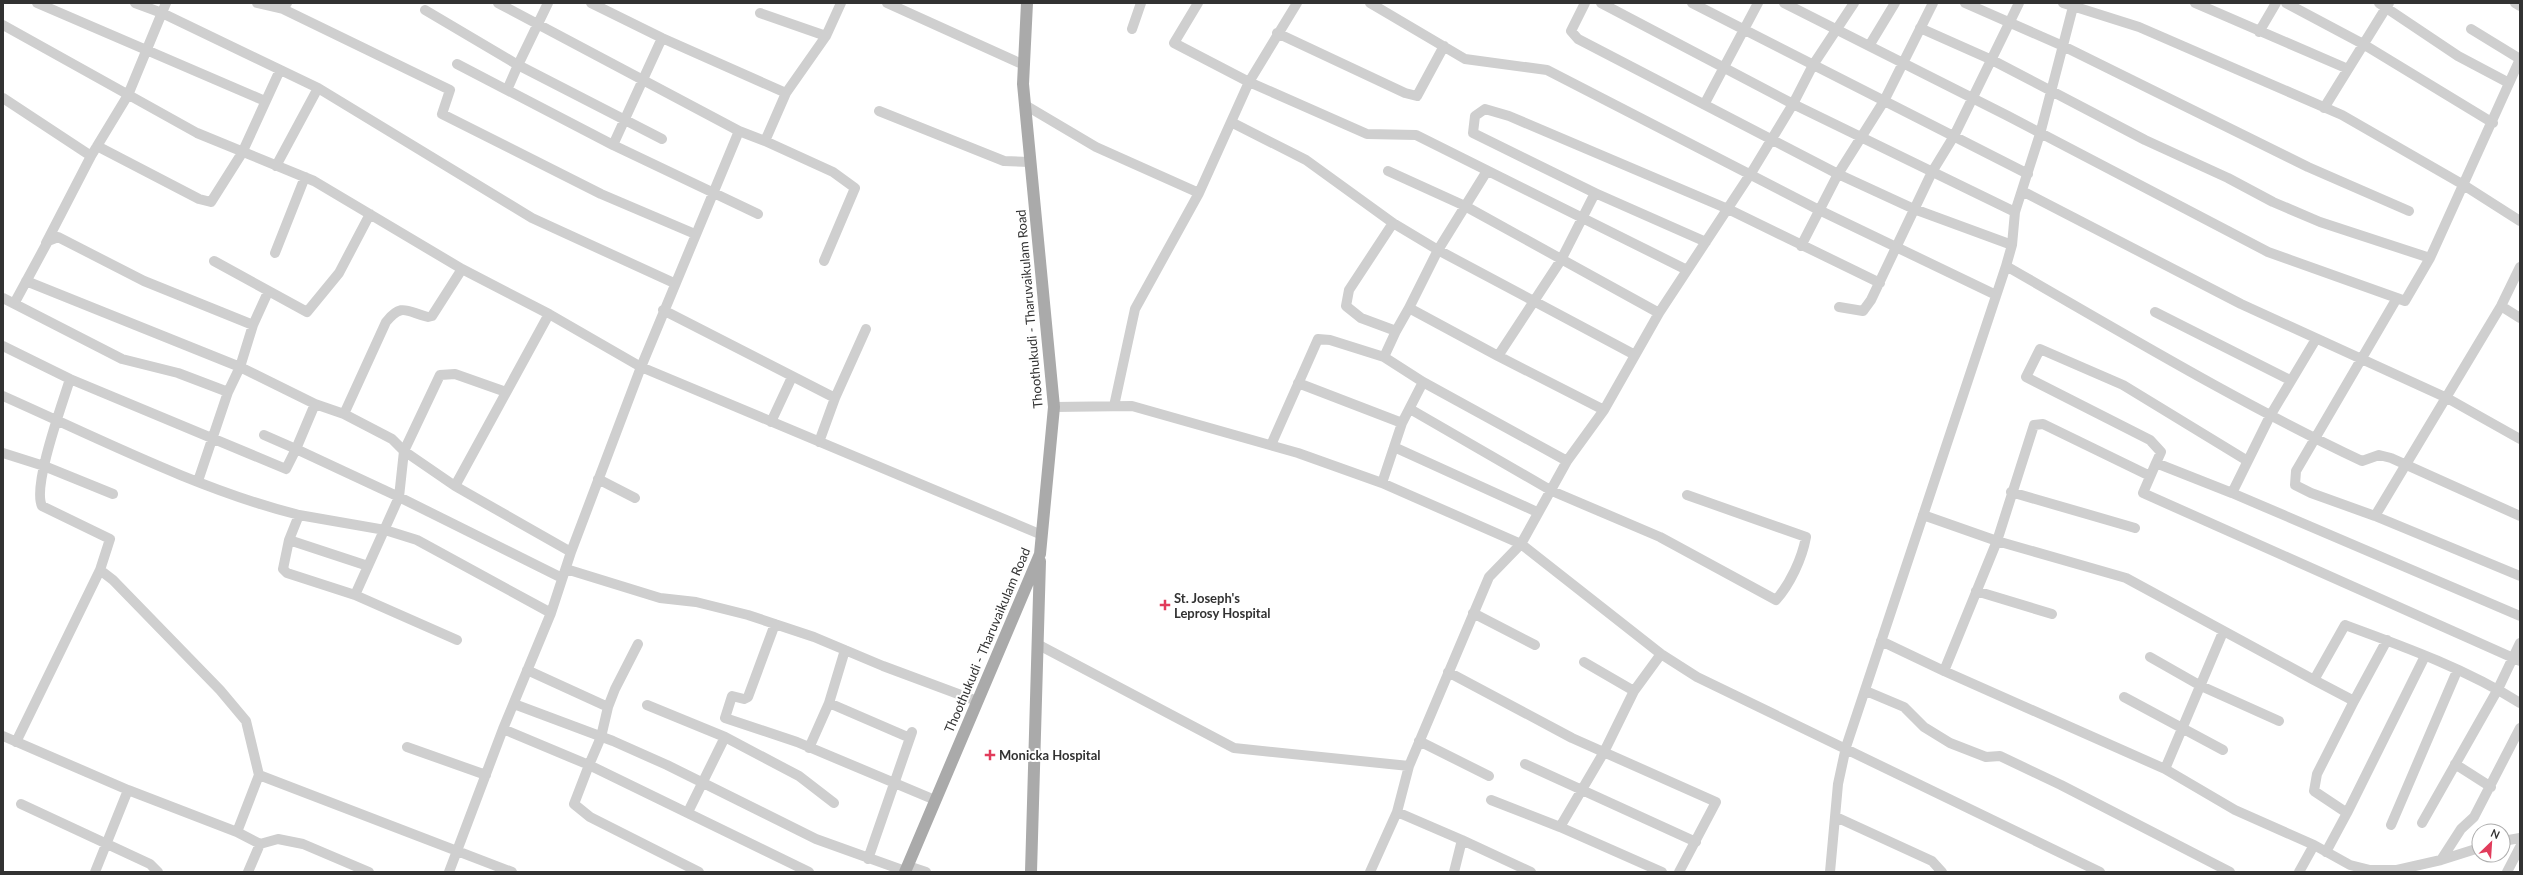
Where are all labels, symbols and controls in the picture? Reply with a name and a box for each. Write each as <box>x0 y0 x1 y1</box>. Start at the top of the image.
street label: Thoothukudi - Tharuvaikulam Road <box>1012 209 1046 409</box>
street label: Thoothukudi - Tharuvaikulam Road <box>941 545 1033 735</box>
place label: St. Joseph's Leprosy Hospital <box>1174 590 1271 621</box>
marker: St. Joseph's Leprosy Hospital <box>1159 599 1171 611</box>
place label: Monicka Hospital <box>999 747 1101 763</box>
marker: Monicka Hospital <box>984 749 996 761</box>
north arrow <box>2471 823 2511 863</box>
text: N <box>2489 826 2502 841</box>

